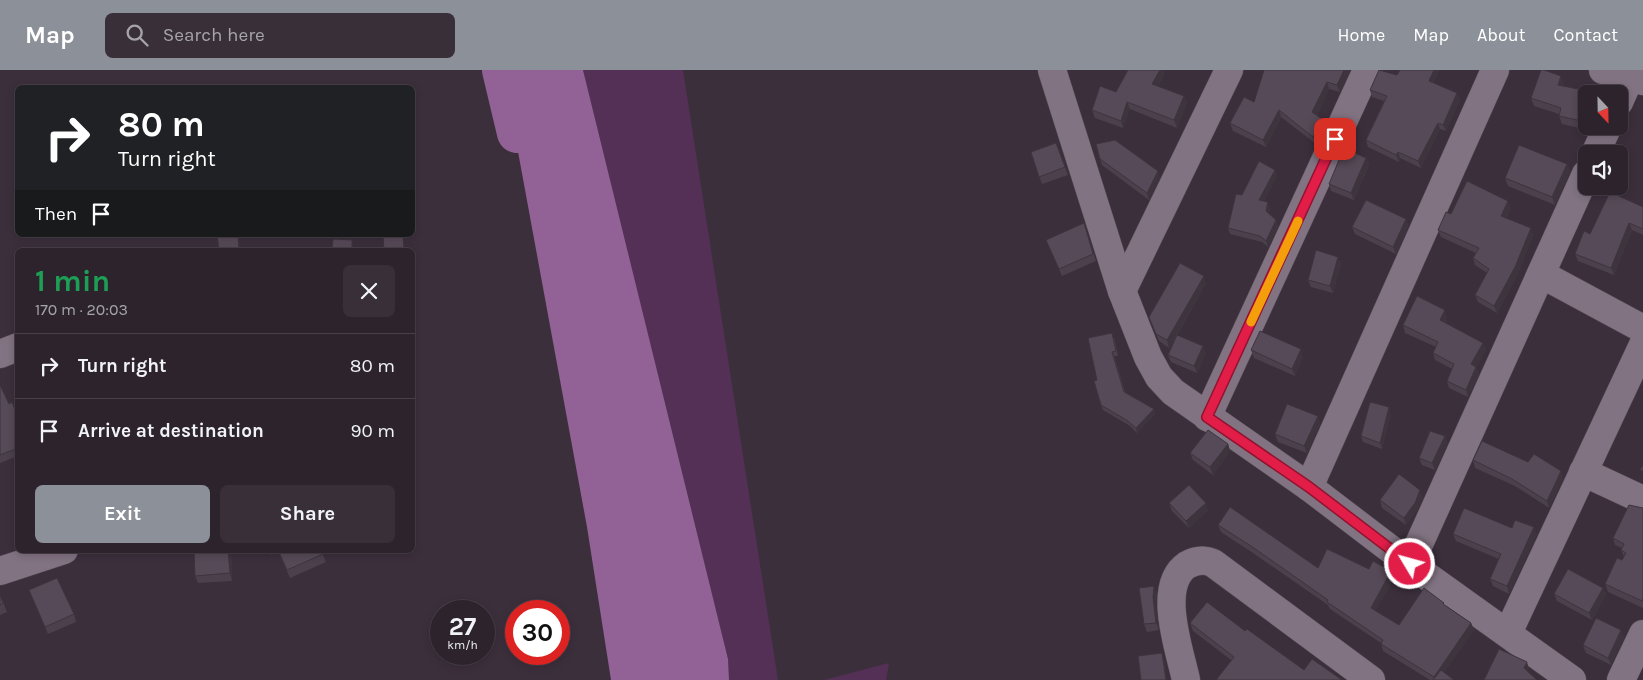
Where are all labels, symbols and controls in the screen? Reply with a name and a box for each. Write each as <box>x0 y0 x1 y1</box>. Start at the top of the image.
search box <box>105 13 455 58</box>
text: Map <box>25 21 75 49</box>
icon: search <box>123 21 151 49</box>
text: Search here <box>163 24 265 46</box>
text: Home <box>1337 24 1385 46</box>
text: Map <box>1413 24 1449 46</box>
text: About <box>1477 24 1526 46</box>
text: Contact <box>1554 24 1618 46</box>
north arrow <box>1578 85 1628 135</box>
map controls <box>1578 85 1628 195</box>
text: 80 m <box>118 104 205 145</box>
icon: right <box>35 105 100 170</box>
pin <box>1314 118 1356 160</box>
icon: arrive <box>1321 125 1349 153</box>
button: sound <box>1578 145 1628 195</box>
text: Turn right <box>118 146 216 172</box>
icon: arrive <box>87 200 115 228</box>
text: Then <box>35 203 77 225</box>
text: 1 min <box>35 263 110 299</box>
button: close <box>343 265 395 317</box>
text: 170 m · 20:03 <box>35 300 128 319</box>
icon: right <box>35 352 63 380</box>
text: Turn right <box>78 355 167 377</box>
text: 80 m <box>350 355 395 377</box>
icon: arrive <box>35 417 63 445</box>
text: Arrive at destination <box>78 420 264 442</box>
text: 90 m <box>350 420 395 442</box>
button: Exit <box>35 485 210 543</box>
button: Share <box>220 485 395 543</box>
position arrow <box>1383 537 1435 589</box>
speed limit sign: 30 <box>505 600 570 665</box>
text: 27 <box>449 612 476 641</box>
text: km/h <box>447 638 478 652</box>

